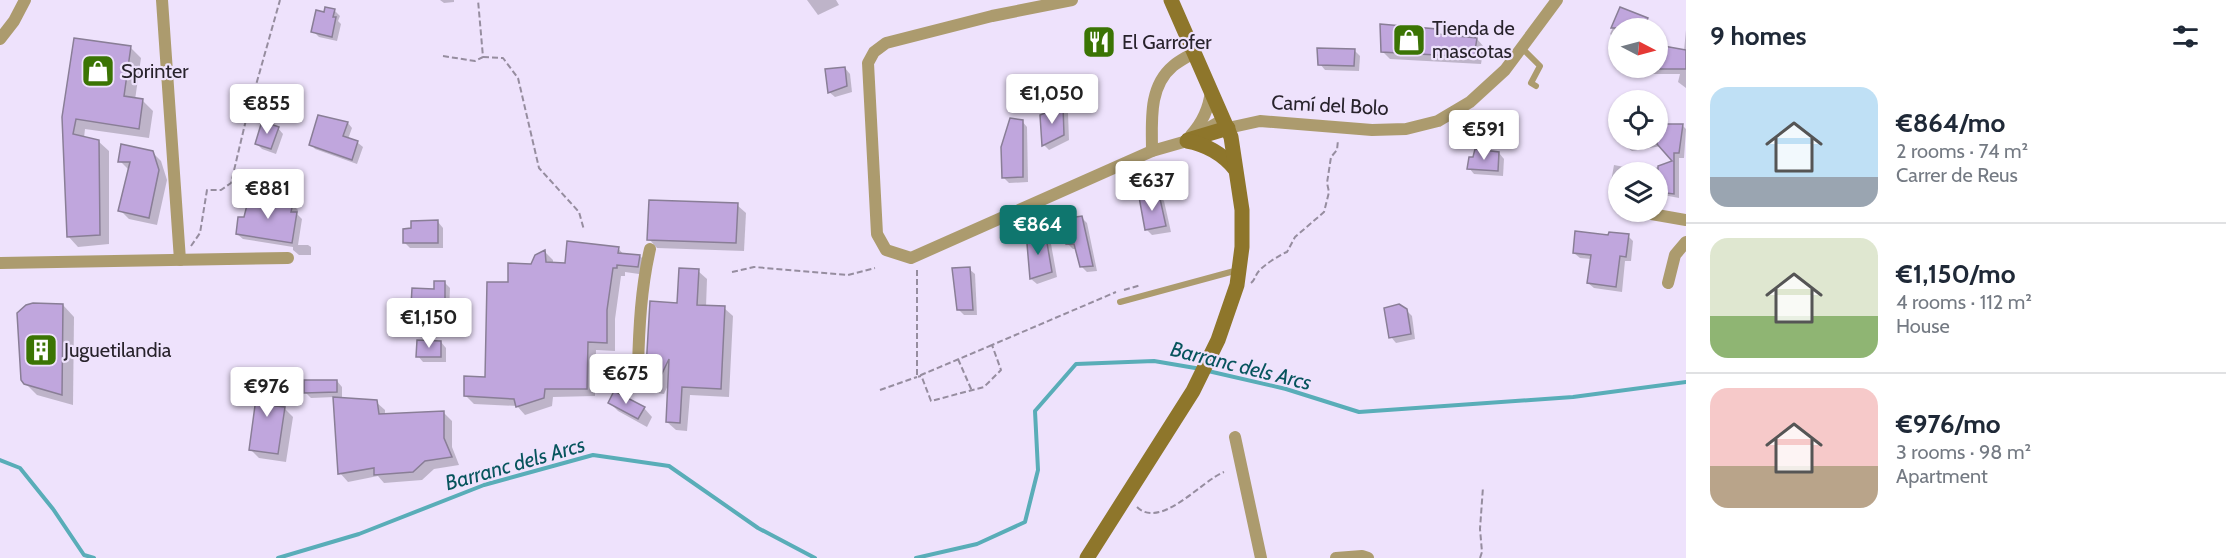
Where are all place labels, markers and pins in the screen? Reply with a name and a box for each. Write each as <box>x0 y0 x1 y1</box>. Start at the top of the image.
place label: Tienda de mascotas <box>1432 16 1515 63</box>
shop icon: Tienda de mascotas <box>1391 22 1427 58</box>
restaurant icon: El Garrofer <box>1081 24 1117 60</box>
place label: El Garrofer <box>1122 30 1212 54</box>
shop icon: Sprinter <box>80 53 116 89</box>
place label: Sprinter <box>121 59 189 83</box>
pin: €1,050 <box>1003 74 1101 125</box>
pin: €855 <box>231 84 303 135</box>
pin: €591 <box>1448 110 1520 161</box>
pin: €637 <box>1116 161 1188 212</box>
pin: €881 <box>232 169 304 220</box>
pin: €864 <box>1002 205 1074 256</box>
pin: €1,150 <box>380 298 478 349</box>
building icon: Juguetilandia <box>23 332 59 368</box>
place label: Juguetilandia <box>63 338 172 362</box>
pin: €675 <box>590 354 662 405</box>
pin: €976 <box>231 367 303 418</box>

